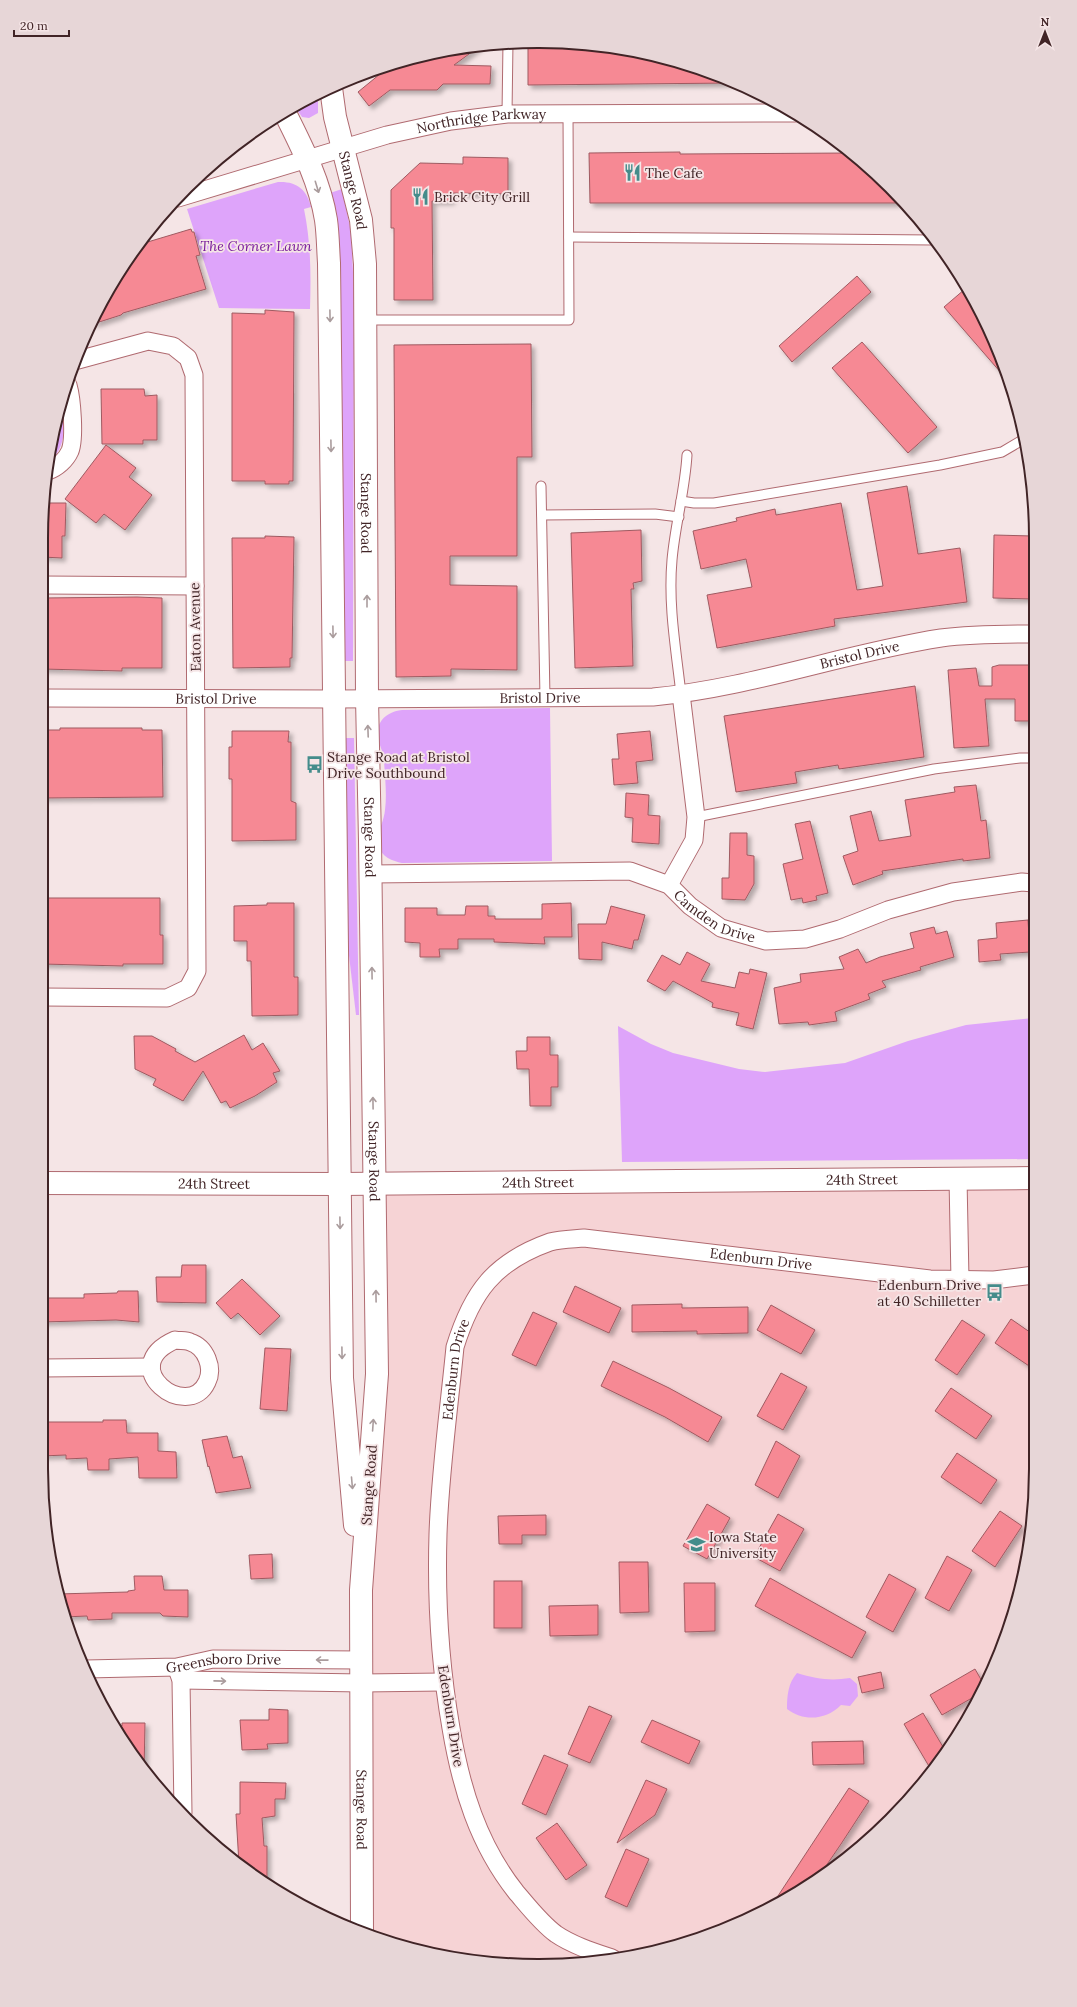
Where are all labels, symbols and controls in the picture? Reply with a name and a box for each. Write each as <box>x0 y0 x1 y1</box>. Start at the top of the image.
scale bar <box>14 12 69 38</box>
north arrow <box>1025 12 1065 52</box>
text: N <box>1041 15 1050 29</box>
text: 20 m <box>20 18 48 33</box>
street label: Northridge Parkway <box>415 105 547 137</box>
street label: Stange Road <box>335 149 371 231</box>
restaurant icon: The Cafe <box>622 163 642 183</box>
place label: The Cafe <box>645 164 703 182</box>
one-way arrow <box>314 181 321 194</box>
restaurant icon: Brick City Grill <box>411 187 431 207</box>
place label: Brick City Grill <box>434 188 530 206</box>
park label: The Corner Lawn <box>200 237 312 255</box>
one-way arrow <box>326 309 334 322</box>
one-way arrow <box>327 439 335 452</box>
street label: Stange Road <box>357 473 375 554</box>
street label: Eaton Avenue <box>185 582 205 672</box>
one-way arrow <box>363 595 371 608</box>
one-way arrow <box>330 625 337 638</box>
street label: Bristol Drive <box>818 637 901 673</box>
street label: Bristol Drive <box>499 688 581 707</box>
street label: Bristol Drive <box>175 689 257 708</box>
one-way arrow <box>364 725 371 738</box>
place label: Stange Road at Bristol Drive Southbound <box>327 748 470 782</box>
bus stop icon: Stange Road at Bristol Drive Southbound <box>304 755 324 775</box>
street label: Stange Road <box>360 797 379 878</box>
street label: Camden Drive <box>670 886 758 947</box>
one-way arrow <box>368 967 376 980</box>
one-way arrow <box>370 1097 377 1110</box>
street label: Stange Road <box>365 1121 384 1202</box>
street label: 24th Street <box>826 1170 899 1189</box>
street label: 24th Street <box>502 1173 575 1192</box>
street label: 24th Street <box>178 1174 251 1193</box>
one-way arrow <box>336 1216 344 1229</box>
street label: Edenburn Drive <box>709 1244 814 1274</box>
place label: Edenburn Drive at 40 Schilletter <box>877 1276 981 1310</box>
bus stop icon: Edenburn Drive at 40 Schilletter <box>984 1283 1004 1303</box>
one-way arrow <box>372 1290 380 1303</box>
street label: Edenburn Drive <box>438 1315 473 1421</box>
one-way arrow <box>338 1346 346 1359</box>
one-way arrow <box>370 1419 377 1432</box>
street label: Stange Road <box>357 1444 381 1526</box>
one-way arrow <box>348 1476 355 1489</box>
place label: Iowa State University <box>709 1528 777 1562</box>
school or university icon: Iowa State University <box>686 1535 706 1555</box>
street label: Greensboro Drive <box>166 1650 282 1676</box>
one-way arrow <box>316 1657 329 1664</box>
street label: Edenburn Drive <box>434 1664 468 1769</box>
one-way arrow <box>213 1677 226 1685</box>
street label: Stange Road <box>353 1769 371 1850</box>

